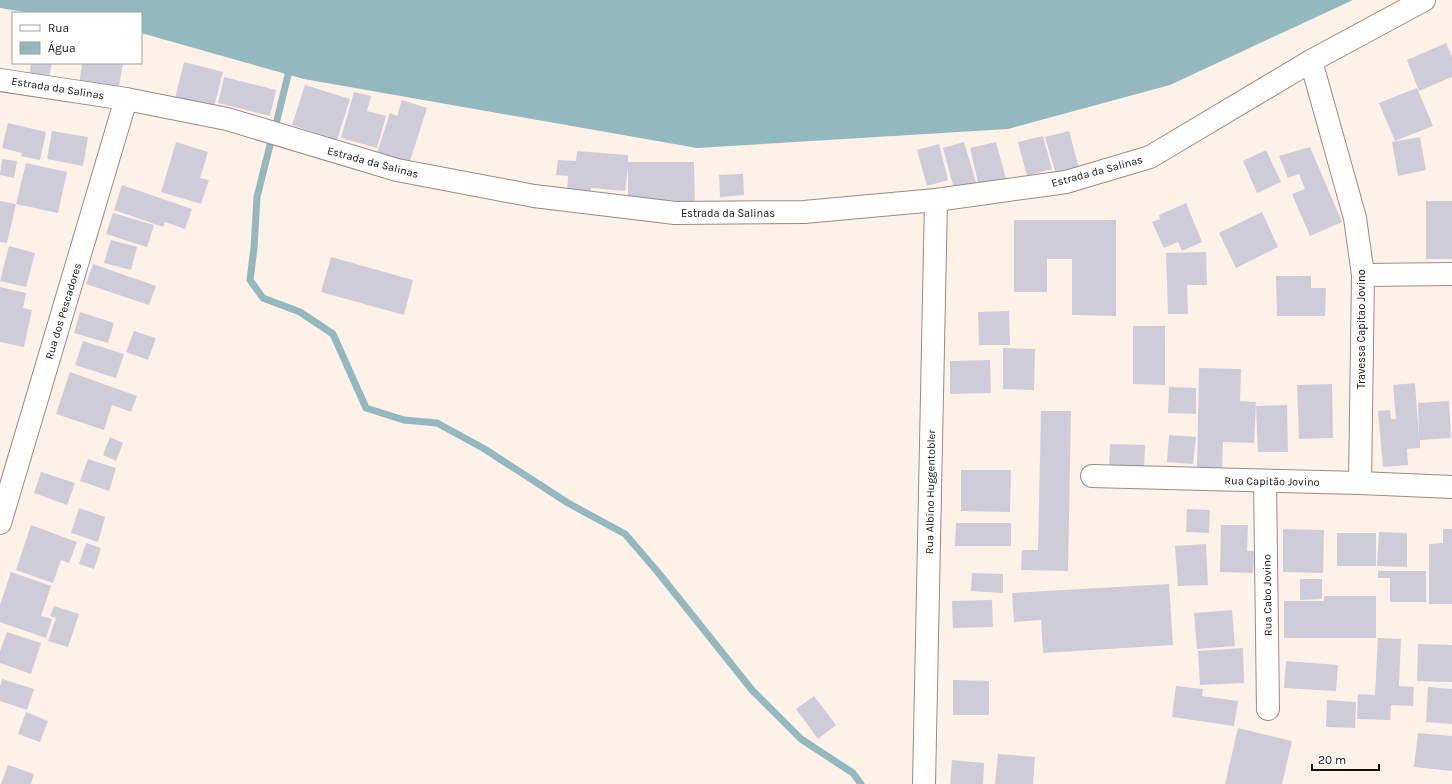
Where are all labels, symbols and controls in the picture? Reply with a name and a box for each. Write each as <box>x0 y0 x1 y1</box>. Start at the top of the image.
legend <box>12 12 142 64</box>
text: Rua <box>48 21 69 35</box>
text: Água <box>48 40 76 55</box>
street label: Estrada da Salinas <box>10 75 106 102</box>
street label: Estrada da Salinas <box>326 144 420 181</box>
street label: Estrada da Salinas <box>1050 153 1144 190</box>
street label: Estrada da Salinas <box>681 207 775 220</box>
street label: Rua dos Pescadores <box>43 261 84 361</box>
street label: Travessa Capitao Jovino <box>1355 269 1368 389</box>
street label: Rua Albino Huggentobler <box>923 430 938 554</box>
street label: Rua Capitão Jovino <box>1224 474 1320 489</box>
street label: Rua Cabo Jovino <box>1260 554 1275 636</box>
scale bar <box>1312 746 1379 772</box>
text: 20 m <box>1318 753 1346 767</box>

